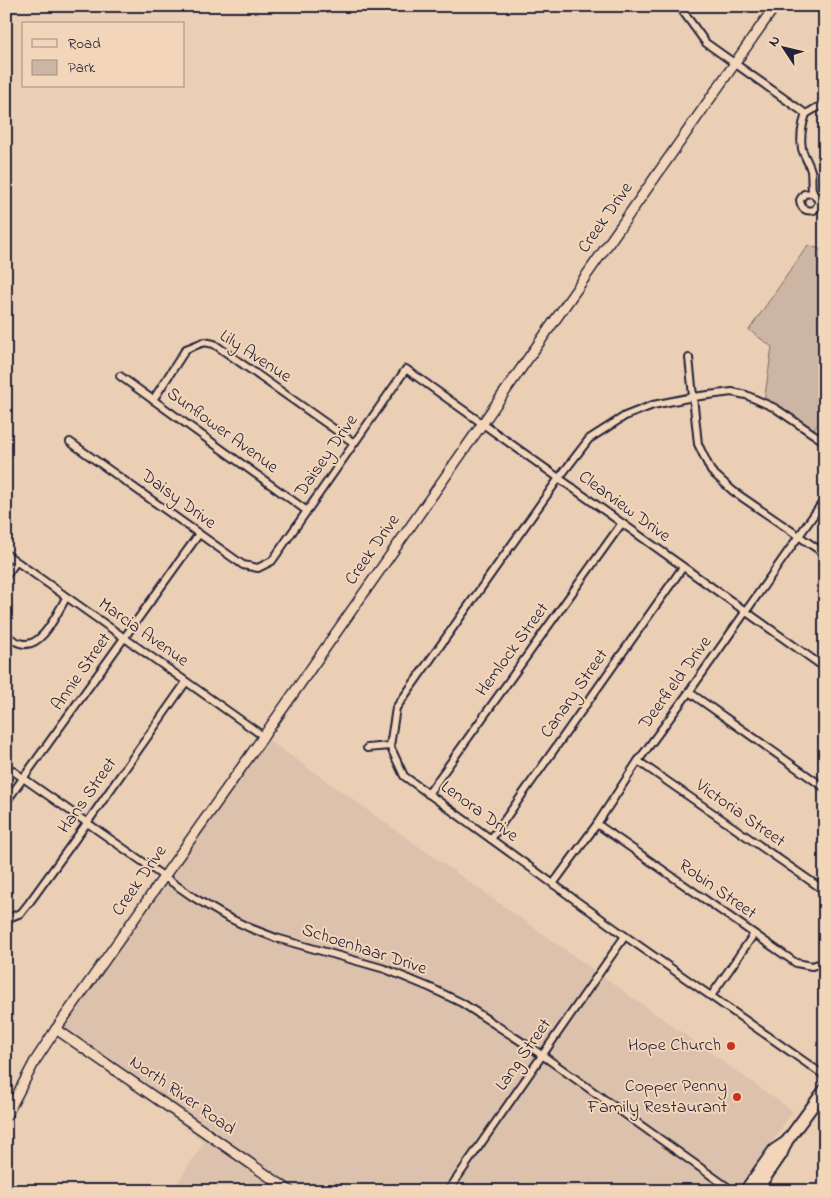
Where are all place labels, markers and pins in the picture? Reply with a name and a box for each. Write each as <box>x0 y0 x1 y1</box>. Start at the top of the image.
place label: Hope Church <box>628 1033 721 1059</box>
marker: Hope Church <box>725 1040 737 1052</box>
place label: Copper Penny Family Restaurant <box>586 1074 727 1121</box>
marker: Copper Penny Family Restaurant <box>731 1091 743 1103</box>

